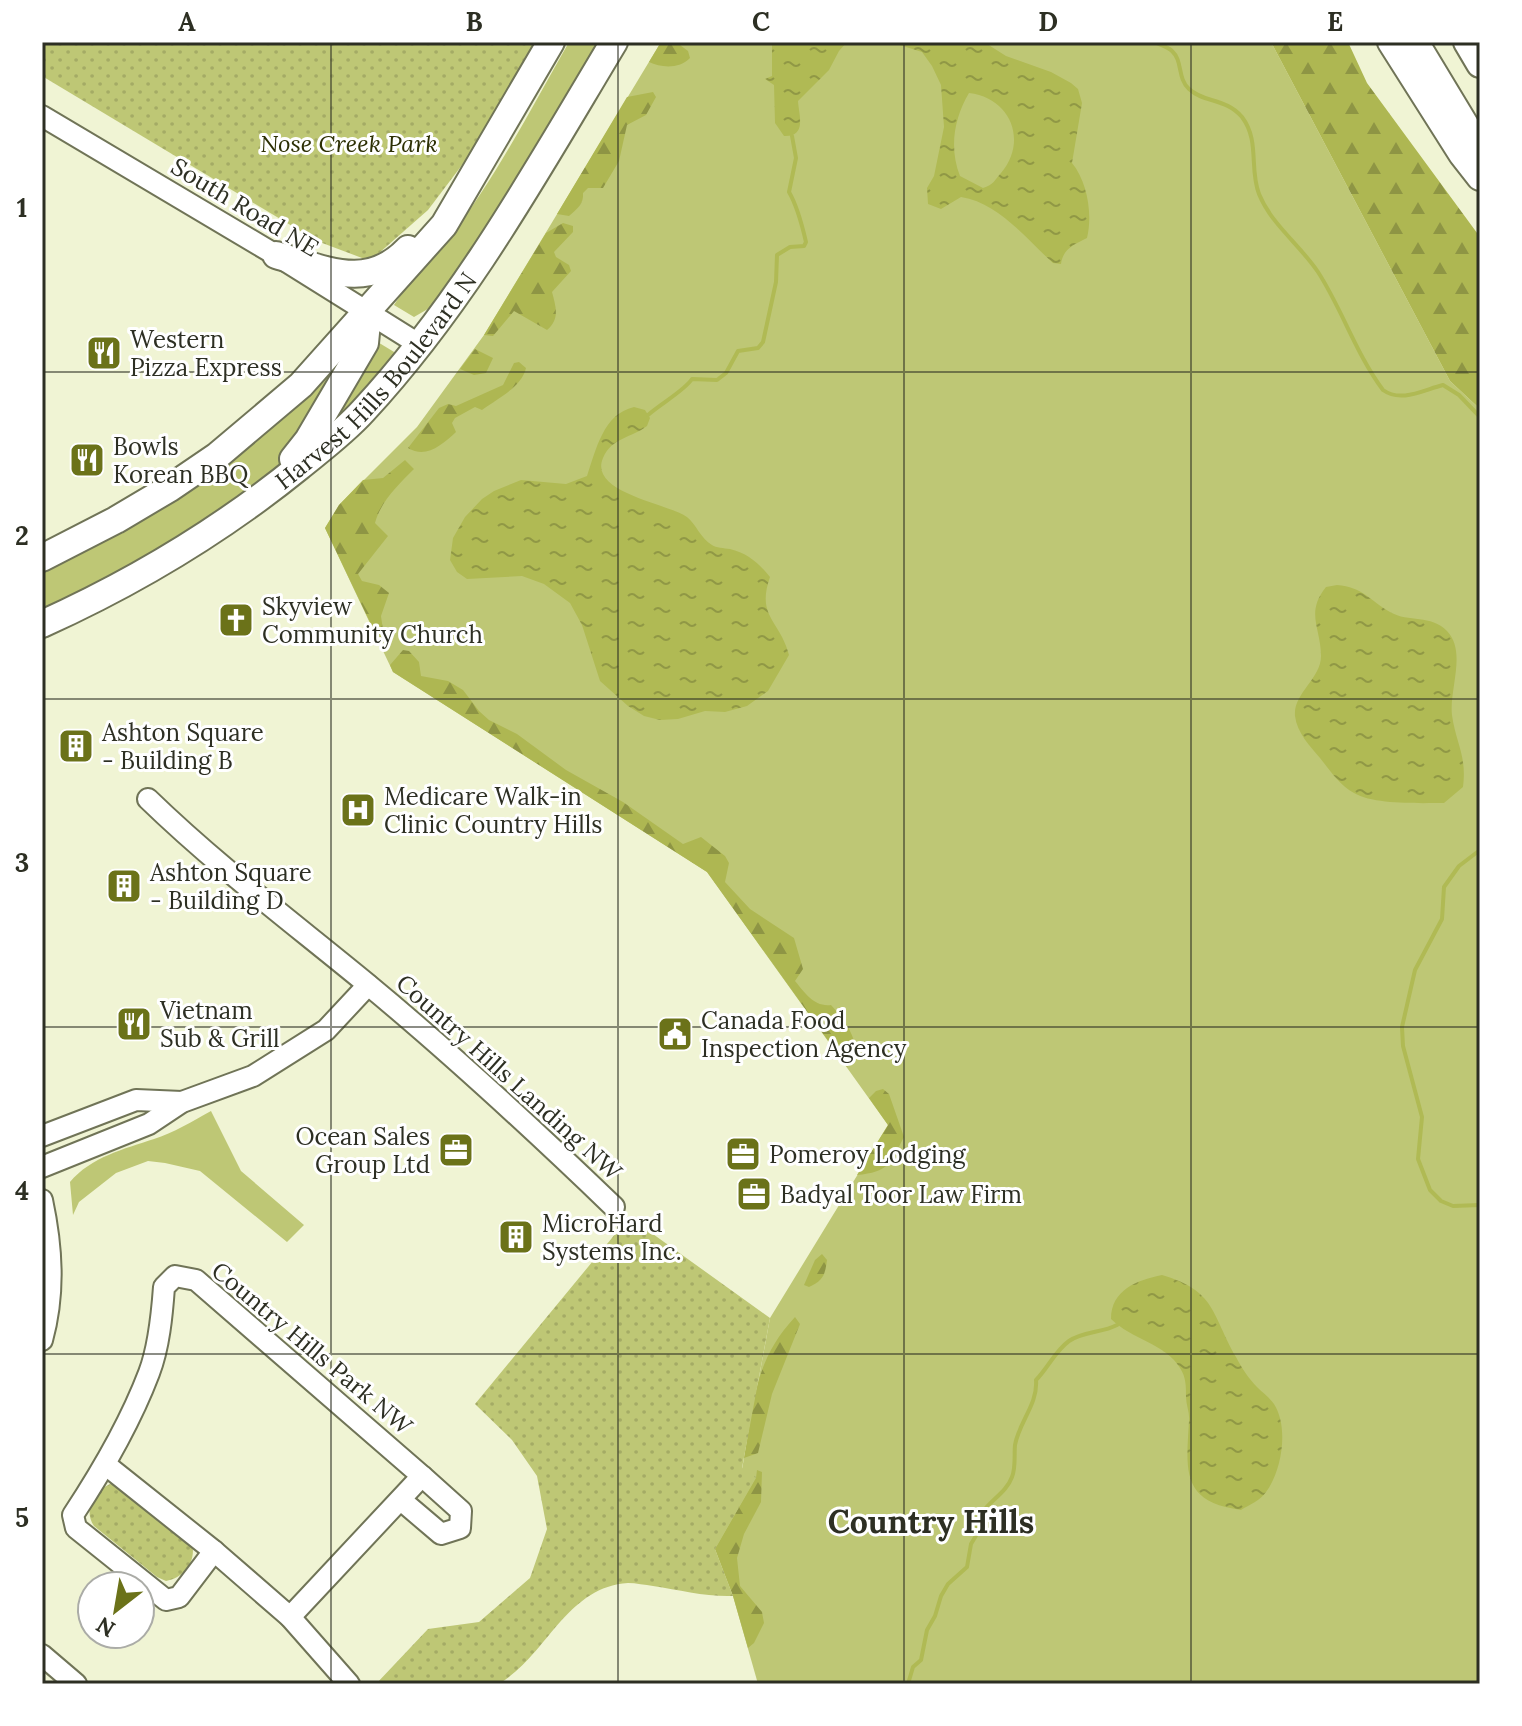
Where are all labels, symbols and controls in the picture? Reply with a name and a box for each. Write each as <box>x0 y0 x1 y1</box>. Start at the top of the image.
text: A <box>178 5 196 38</box>
text: B <box>465 5 483 38</box>
text: C <box>752 5 770 38</box>
text: D <box>1038 5 1058 38</box>
text: E <box>1327 5 1343 38</box>
park label: Nose Creek Park <box>260 128 438 159</box>
street label: South Road NE <box>165 151 325 263</box>
text: 1 <box>17 191 27 224</box>
street label: Harvest Hills Boulevard N <box>269 266 483 496</box>
place label: Western Pizza Express <box>130 324 282 383</box>
restaurant icon: Western Pizza Express <box>85 334 123 372</box>
place label: Bowls Korean BBQ <box>113 431 248 490</box>
restaurant icon: Bowls Korean BBQ <box>68 441 106 479</box>
text: 2 <box>15 519 29 552</box>
place label: Skyview Community Church <box>262 591 483 650</box>
church icon: Skyview Community Church <box>217 601 255 639</box>
place label: Ashton Square - Building B <box>101 717 264 776</box>
building icon: Ashton Square - Building B <box>57 727 95 765</box>
place label: Medicare Walk-in Clinic Country Hills <box>384 781 602 840</box>
hospital icon: Medicare Walk-in Clinic Country Hills <box>339 791 377 829</box>
text: 3 <box>15 846 29 879</box>
place label: Ashton Square - Building D <box>149 857 312 916</box>
building icon: Ashton Square - Building D <box>105 867 143 905</box>
street label: Country Hills Landing NW <box>390 967 629 1187</box>
place label: Vietnam Sub & Grill <box>159 995 280 1054</box>
restaurant icon: Vietnam Sub & Grill <box>115 1005 153 1043</box>
place label: Canada Food Inspection Agency <box>701 1005 907 1064</box>
public building icon: Canada Food Inspection Agency <box>656 1015 694 1053</box>
place label: Ocean Sales Group Ltd <box>296 1121 430 1180</box>
office icon: Ocean Sales Group Ltd <box>437 1131 475 1169</box>
office icon: Pomeroy Lodging <box>724 1135 762 1173</box>
place label: Pomeroy Lodging <box>769 1139 966 1170</box>
text: 4 <box>15 1174 29 1207</box>
office icon: Badyal Toor Law Firm <box>735 1175 773 1213</box>
place label: Badyal Toor Law Firm <box>780 1179 1022 1210</box>
place label: MicroHard Systems Inc. <box>542 1208 682 1267</box>
building icon: MicroHard Systems Inc. <box>497 1218 535 1256</box>
street label: Country Hills Park NW <box>205 1255 420 1442</box>
text: 5 <box>15 1501 29 1534</box>
district label: Country Hills <box>828 1501 1034 1542</box>
north arrow <box>76 1570 156 1650</box>
text: N <box>91 1611 120 1644</box>

